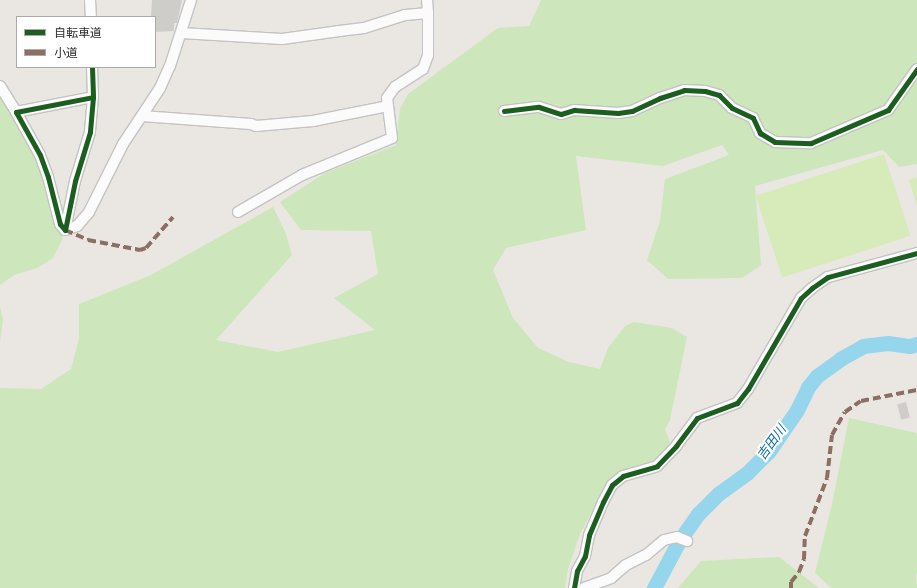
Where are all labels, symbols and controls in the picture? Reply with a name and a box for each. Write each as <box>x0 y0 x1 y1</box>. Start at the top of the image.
legend <box>16 16 156 68</box>
text: 自転車道 <box>54 25 102 42</box>
text: 小道 <box>54 45 78 62</box>
water label: 吉田川 <box>754 423 790 463</box>

